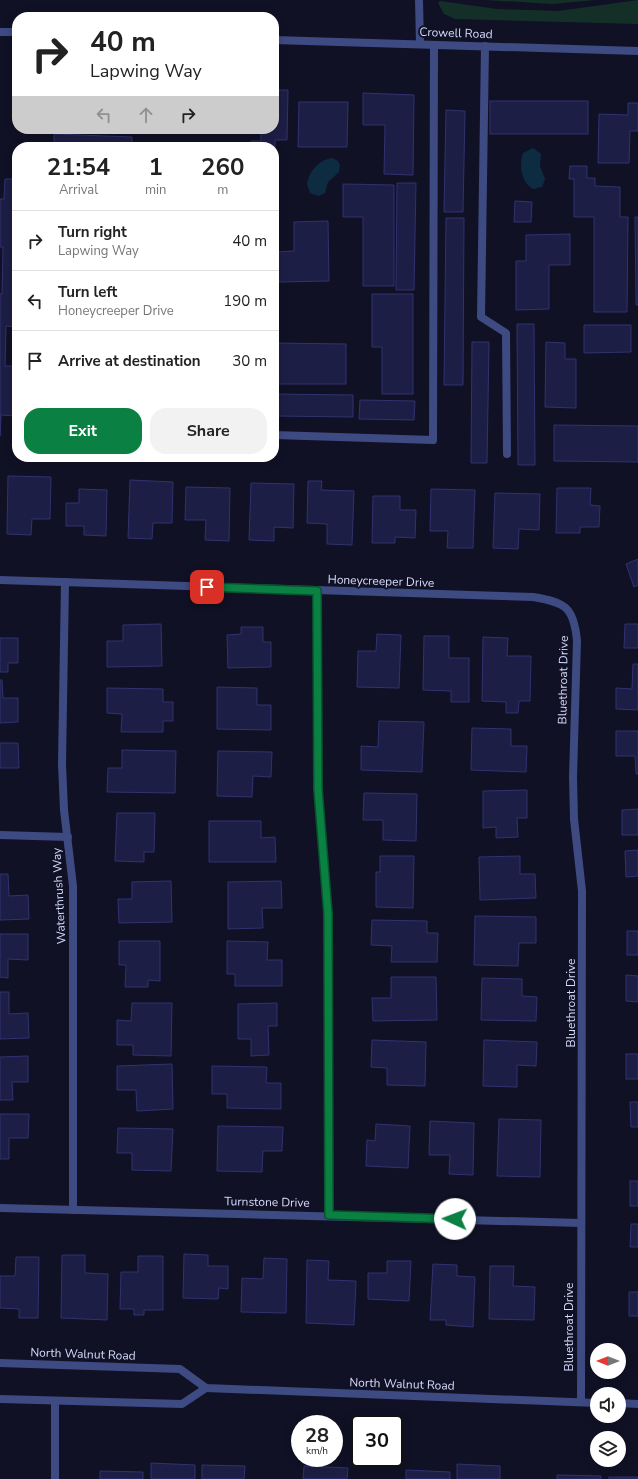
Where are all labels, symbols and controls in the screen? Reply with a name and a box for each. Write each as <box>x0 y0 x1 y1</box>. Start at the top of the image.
text: 40 m <box>90 23 156 61</box>
street label: Crowell Road <box>419 24 493 42</box>
icon: right <box>24 28 76 80</box>
text: Lapwing Way <box>90 59 202 83</box>
icon: left <box>93 104 115 126</box>
icon: ahead <box>135 104 157 126</box>
icon: right <box>177 104 199 126</box>
text: 21:54 <box>47 151 110 183</box>
text: 1 <box>148 151 163 183</box>
text: 260 <box>201 151 244 183</box>
text: Arrival <box>59 181 98 199</box>
text: min <box>145 181 166 199</box>
text: m <box>217 181 228 199</box>
text: Turn right <box>58 222 127 242</box>
icon: right <box>24 230 46 252</box>
text: 40 m <box>232 231 267 251</box>
text: Lapwing Way <box>58 242 139 260</box>
text: Turn left <box>58 282 117 302</box>
icon: left <box>24 290 46 312</box>
text: 190 m <box>223 291 267 311</box>
text: Honeycreeper Drive <box>58 302 174 320</box>
icon: arrive <box>24 350 46 372</box>
text: Arrive at destination <box>58 351 201 371</box>
text: 30 m <box>232 351 267 371</box>
button: Exit <box>24 408 142 454</box>
button: Share <box>150 408 267 454</box>
pin <box>190 570 224 604</box>
street label: Honeycreeper Drive <box>327 571 435 591</box>
icon: arrive <box>196 576 218 598</box>
street label: Bluethroat Drive <box>554 635 572 725</box>
street label: Waterthrush Way <box>48 846 70 945</box>
street label: Bluethroat Drive <box>563 959 579 1047</box>
street label: Turnstone Drive <box>224 1193 310 1211</box>
position arrow <box>434 1198 476 1240</box>
street label: Bluethroat Drive <box>561 1283 577 1371</box>
north arrow <box>590 1343 626 1379</box>
map controls <box>590 1343 626 1467</box>
street label: North Walnut Road <box>30 1344 136 1364</box>
street label: North Walnut Road <box>349 1374 455 1394</box>
button: sound <box>590 1387 626 1423</box>
speed limit sign: 30 <box>351 1415 403 1467</box>
text: 28 <box>305 1422 329 1449</box>
button: layers <box>590 1431 626 1467</box>
text: km/h <box>306 1444 328 1458</box>

